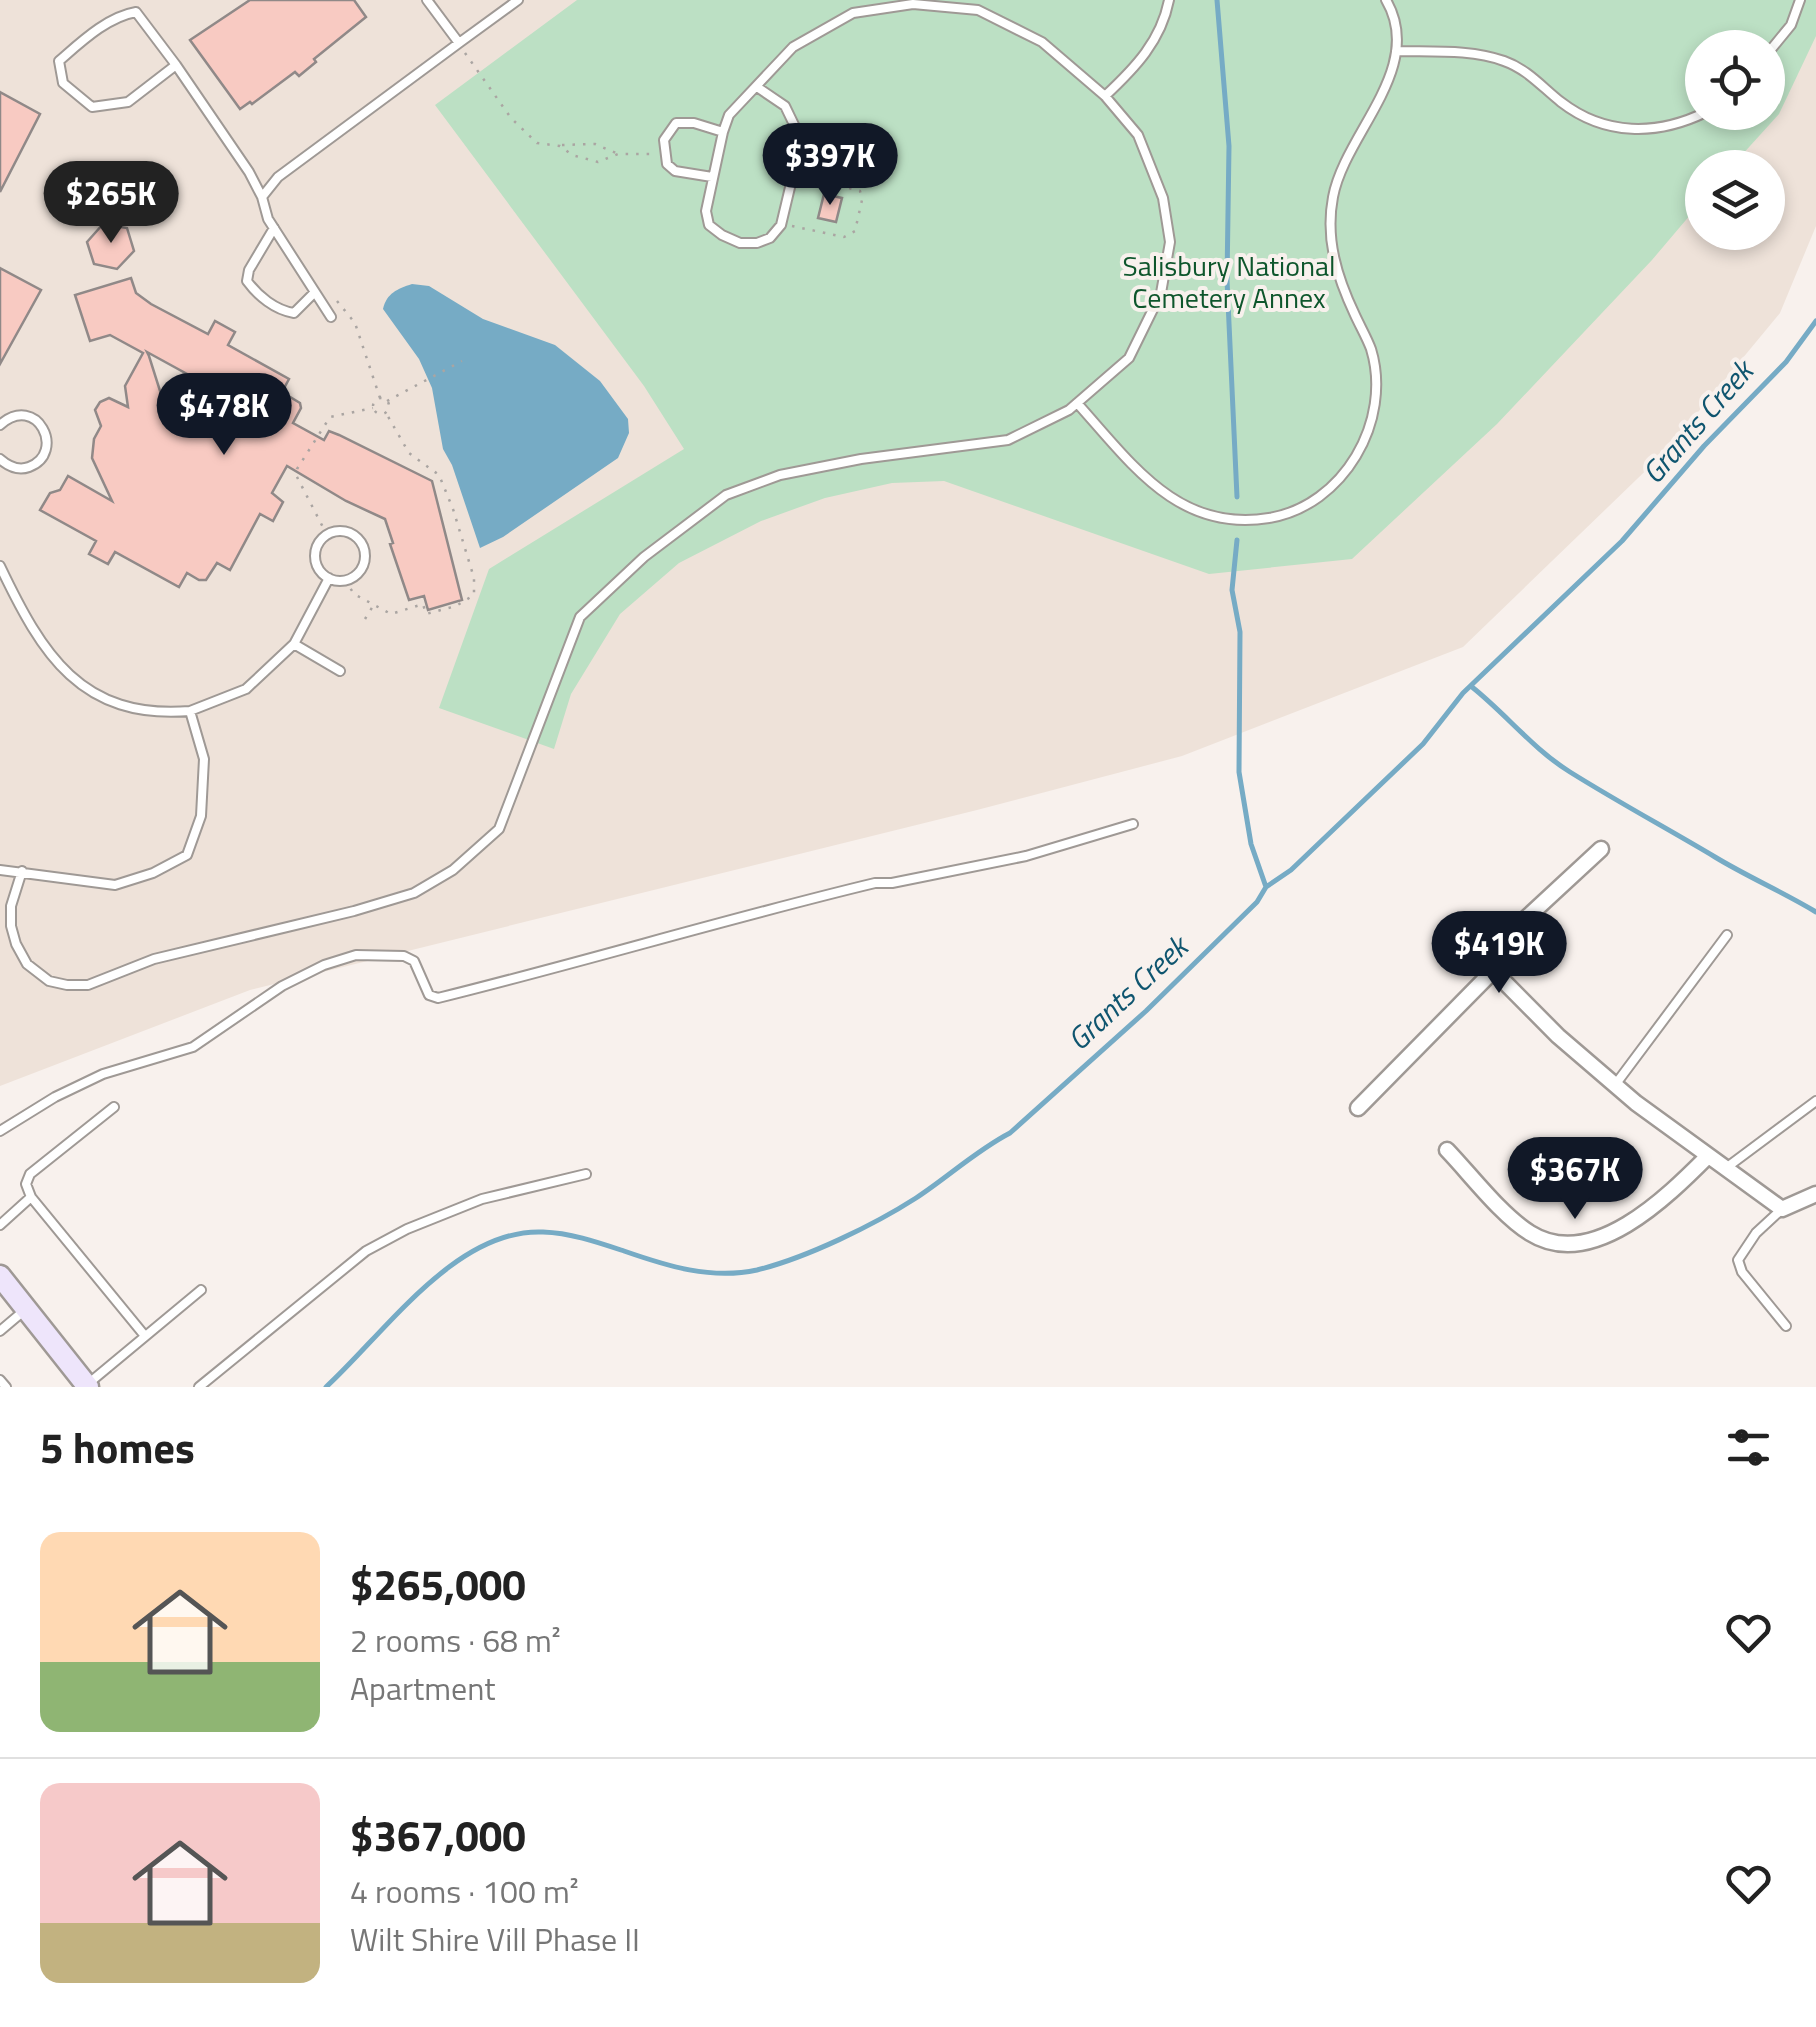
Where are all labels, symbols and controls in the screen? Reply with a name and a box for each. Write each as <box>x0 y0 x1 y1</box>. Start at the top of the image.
map controls <box>1685 30 1785 250</box>
button: locate <box>1685 30 1785 130</box>
pin: $397K <box>760 123 900 208</box>
text: $397K <box>785 131 875 179</box>
button: layers <box>1685 150 1785 250</box>
pin: $265K <box>41 161 181 246</box>
text: $265K <box>66 169 156 217</box>
park label: Salisbury National Cemetery Annex <box>1122 244 1336 319</box>
water label: Grants Creek <box>1630 347 1766 494</box>
pin: $478K <box>154 373 294 458</box>
text: $478K <box>179 381 269 429</box>
pin: $419K <box>1429 911 1569 996</box>
text: $419K <box>1454 919 1544 967</box>
water label: Grants Creek <box>1056 922 1200 1061</box>
pin: $367K <box>1505 1137 1645 1222</box>
text: $367K <box>1530 1145 1620 1193</box>
text: 5 homes <box>40 1415 195 1479</box>
icon: filters <box>1721 1420 1776 1475</box>
text: $265,000 <box>350 1552 526 1616</box>
icon: home <box>120 1572 240 1692</box>
icon: heart <box>1721 1605 1776 1660</box>
text: 2 rooms · 68 m² <box>350 1616 561 1664</box>
text: Apartment <box>350 1664 496 1712</box>
text: $367,000 <box>350 1803 526 1867</box>
icon: home <box>120 1823 240 1943</box>
icon: heart <box>1721 1856 1776 1911</box>
text: 4 rooms · 100 m² <box>350 1867 579 1915</box>
text: Wilt Shire Vill Phase II <box>350 1915 640 1963</box>

